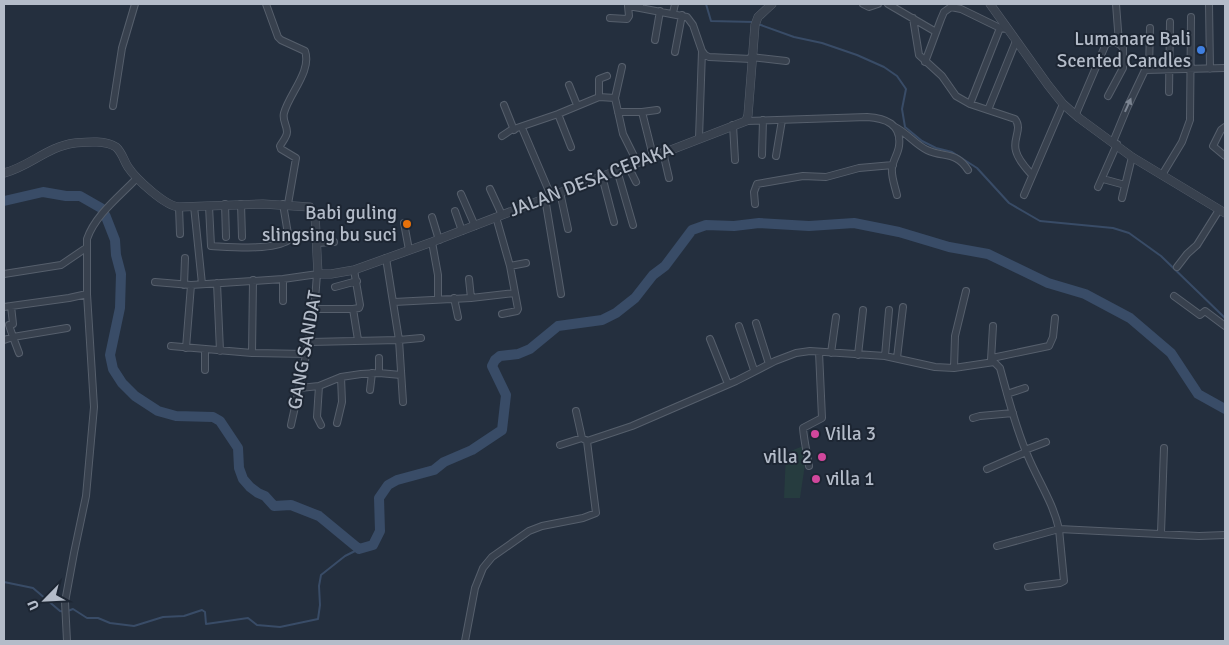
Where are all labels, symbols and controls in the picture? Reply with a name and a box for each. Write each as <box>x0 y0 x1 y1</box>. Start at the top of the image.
place label: Lumanare Bali Scented Candles <box>1057 27 1191 73</box>
marker: Lumanare Bali Scented Candles <box>1195 44 1207 56</box>
one-way arrow <box>1125 98 1133 112</box>
street label: JALAN DESA CEPAKA <box>505 137 677 222</box>
place label: Babi guling slingsing bu suci <box>262 201 397 247</box>
marker: Babi guling slingsing bu suci <box>401 218 413 230</box>
street label: GANG SANDAT <box>283 288 327 411</box>
place label: Villa 3 <box>825 422 876 446</box>
marker: Villa 3 <box>809 428 821 440</box>
place label: villa 2 <box>763 445 812 469</box>
marker: villa 2 <box>816 451 828 463</box>
place label: villa 1 <box>826 467 875 491</box>
marker: villa 1 <box>810 473 822 485</box>
north arrow <box>20 575 70 625</box>
text: U <box>24 597 43 613</box>

